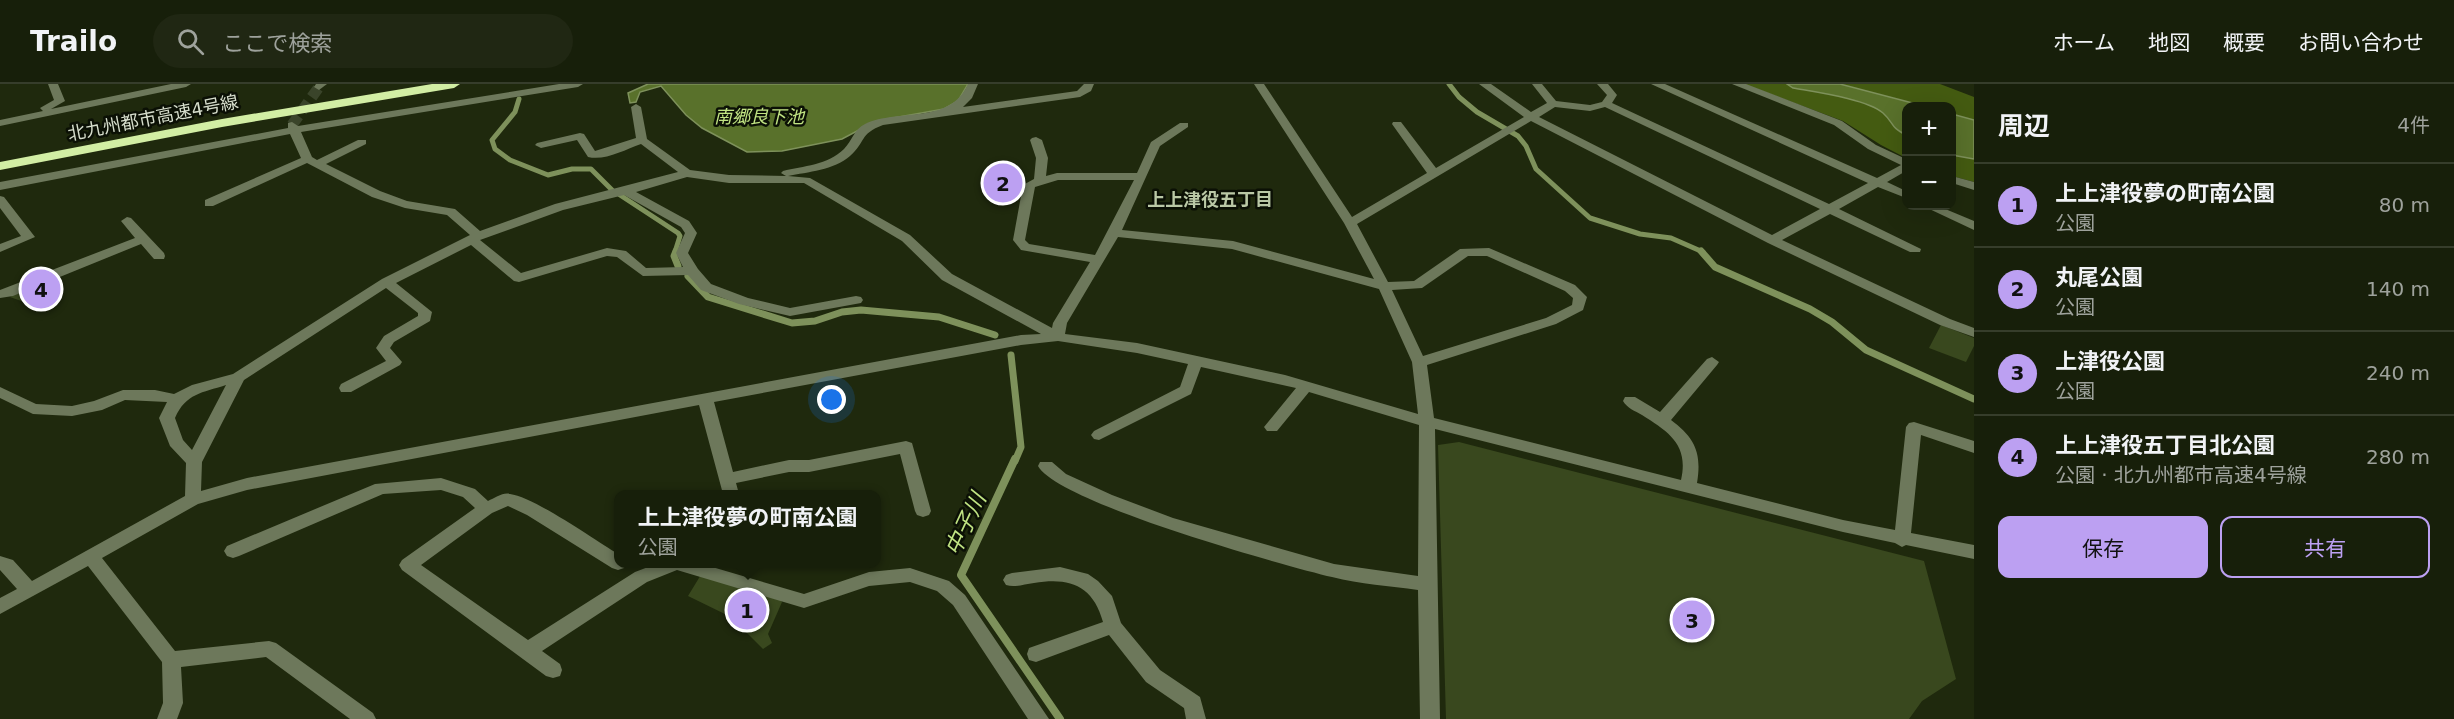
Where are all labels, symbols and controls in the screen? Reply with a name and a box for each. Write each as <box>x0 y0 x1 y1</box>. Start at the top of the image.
search box <box>153 14 573 68</box>
text: Trailo <box>30 25 117 58</box>
icon: search <box>174 25 207 58</box>
text: ここで検索 <box>222 31 332 56</box>
text: ホーム <box>2053 31 2115 55</box>
text: 地図 <box>2148 31 2190 55</box>
text: 概要 <box>2223 31 2265 55</box>
text: お問い合わせ <box>2298 31 2424 55</box>
street label: 北九州都市高速4号線 <box>66 91 240 144</box>
map controls <box>1902 102 1956 210</box>
button: + <box>1902 102 1956 156</box>
water label: 南郷良下池 <box>714 106 806 127</box>
text: 周辺 <box>1998 111 2050 141</box>
text: 4件 <box>2397 113 2430 137</box>
button: − <box>1902 156 1956 210</box>
pin: 2 <box>984 160 1022 206</box>
text: 上上津役夢の町南公園 <box>2055 181 2275 206</box>
district label: 上上津役五丁目 <box>1147 189 1273 210</box>
text: 1 <box>2011 193 2024 217</box>
text: 80 m <box>2379 193 2430 217</box>
text: 公園 <box>2055 211 2095 235</box>
text: 丸尾公園 <box>2055 265 2143 290</box>
pin: 4 <box>22 266 60 312</box>
text: 2 <box>2011 277 2024 301</box>
text: 140 m <box>2366 277 2430 301</box>
text: 公園 <box>2055 295 2095 319</box>
text: 上津役公園 <box>2055 349 2165 374</box>
text: 3 <box>2011 361 2024 385</box>
text: 240 m <box>2366 361 2430 385</box>
text: 公園 <box>2055 379 2095 403</box>
your location <box>817 385 846 414</box>
text: 上上津役五丁目北公園 <box>2055 433 2275 458</box>
text: 4 <box>2011 445 2024 469</box>
text: 280 m <box>2366 445 2430 469</box>
text: 公園 · 北九州都市高速4号線 <box>2055 463 2307 487</box>
water label: 中子川 <box>940 487 992 559</box>
popup <box>614 490 881 568</box>
text: 上上津役夢の町南公園 <box>637 505 858 530</box>
button: 保存 <box>1998 516 2208 578</box>
button: 共有 <box>2220 516 2430 578</box>
text: 公園 <box>637 535 677 559</box>
pin: 1 <box>728 588 766 632</box>
pin: 3 <box>1672 598 1712 642</box>

